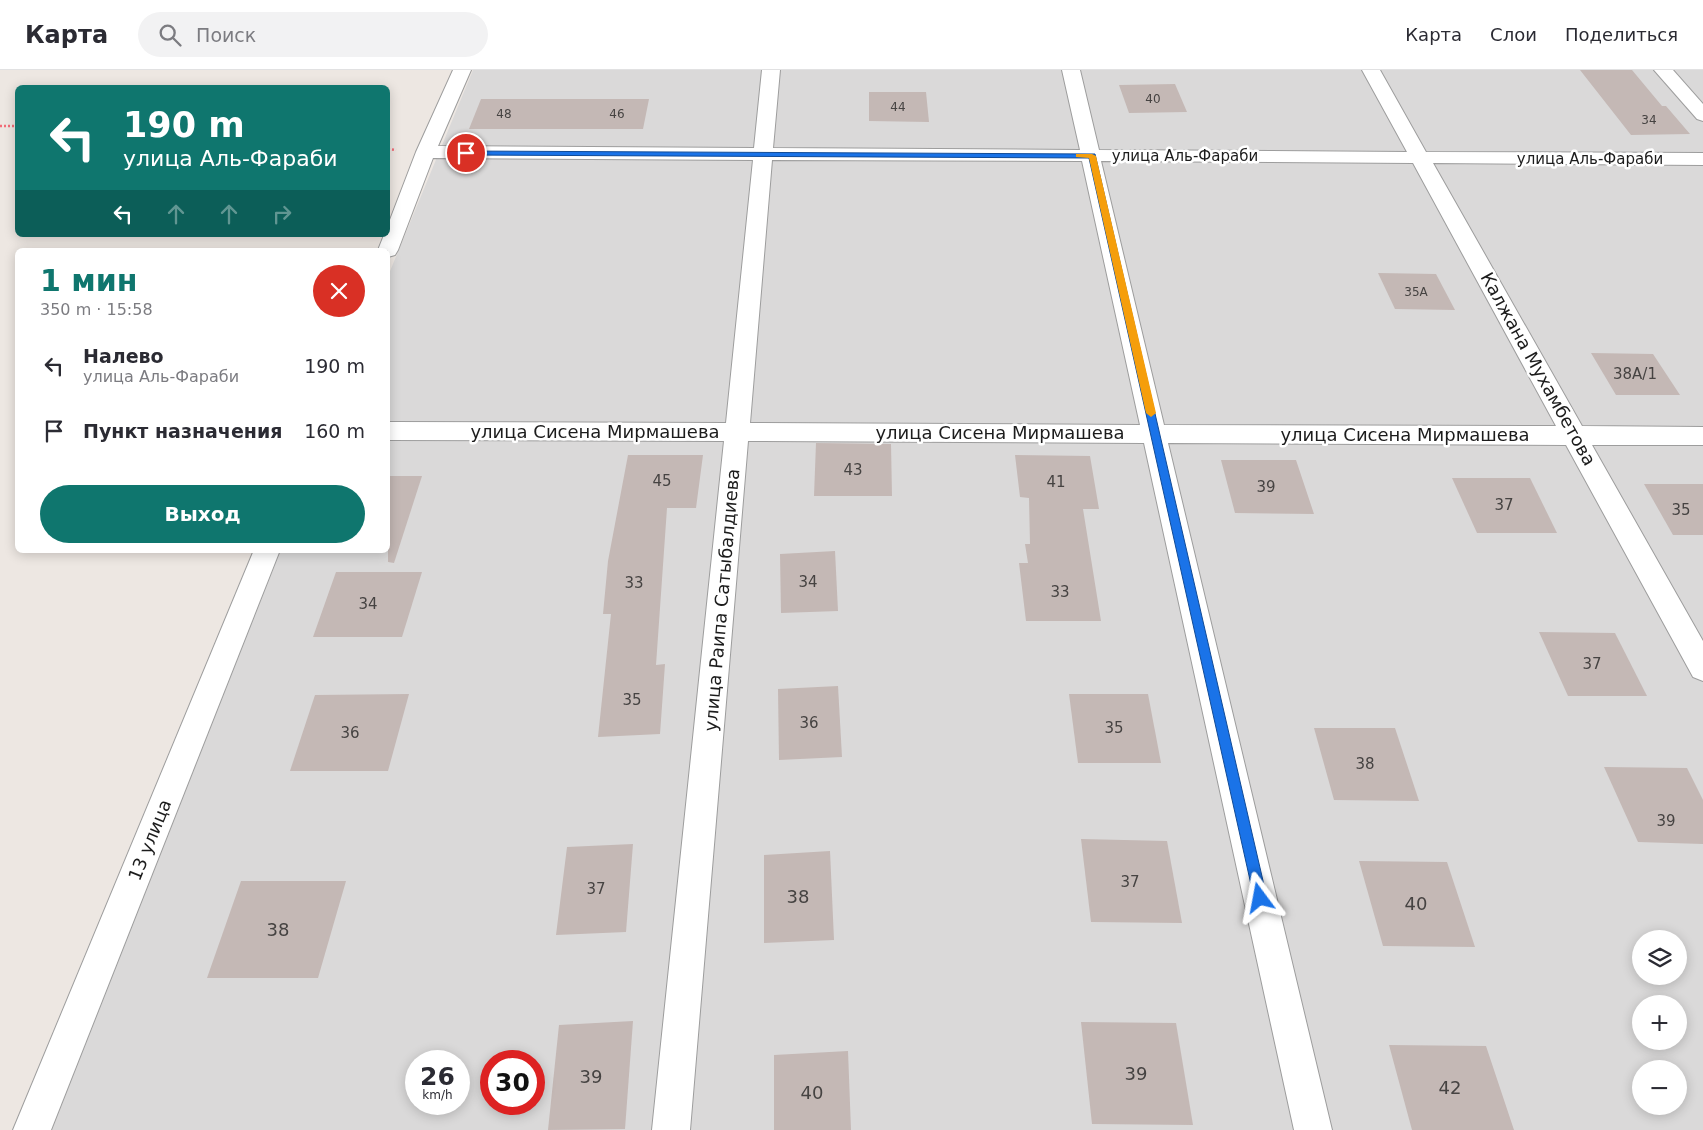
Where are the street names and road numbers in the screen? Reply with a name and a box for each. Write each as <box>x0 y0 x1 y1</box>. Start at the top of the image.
street label: улица Аль-Фараби <box>1112 147 1258 165</box>
street label: улица Аль-Фараби <box>1517 150 1663 168</box>
street label: Калжана Мухамбетова <box>1476 268 1600 469</box>
street label: улица Сисена Мирмашева <box>470 421 720 442</box>
street label: улица Сисена Мирмашева <box>875 422 1125 443</box>
street label: улица Сисена Мирмашева <box>1280 424 1530 445</box>
street label: улица Раипа Сатыбалдиева <box>700 468 743 732</box>
street label: 13 улица <box>124 796 175 884</box>

